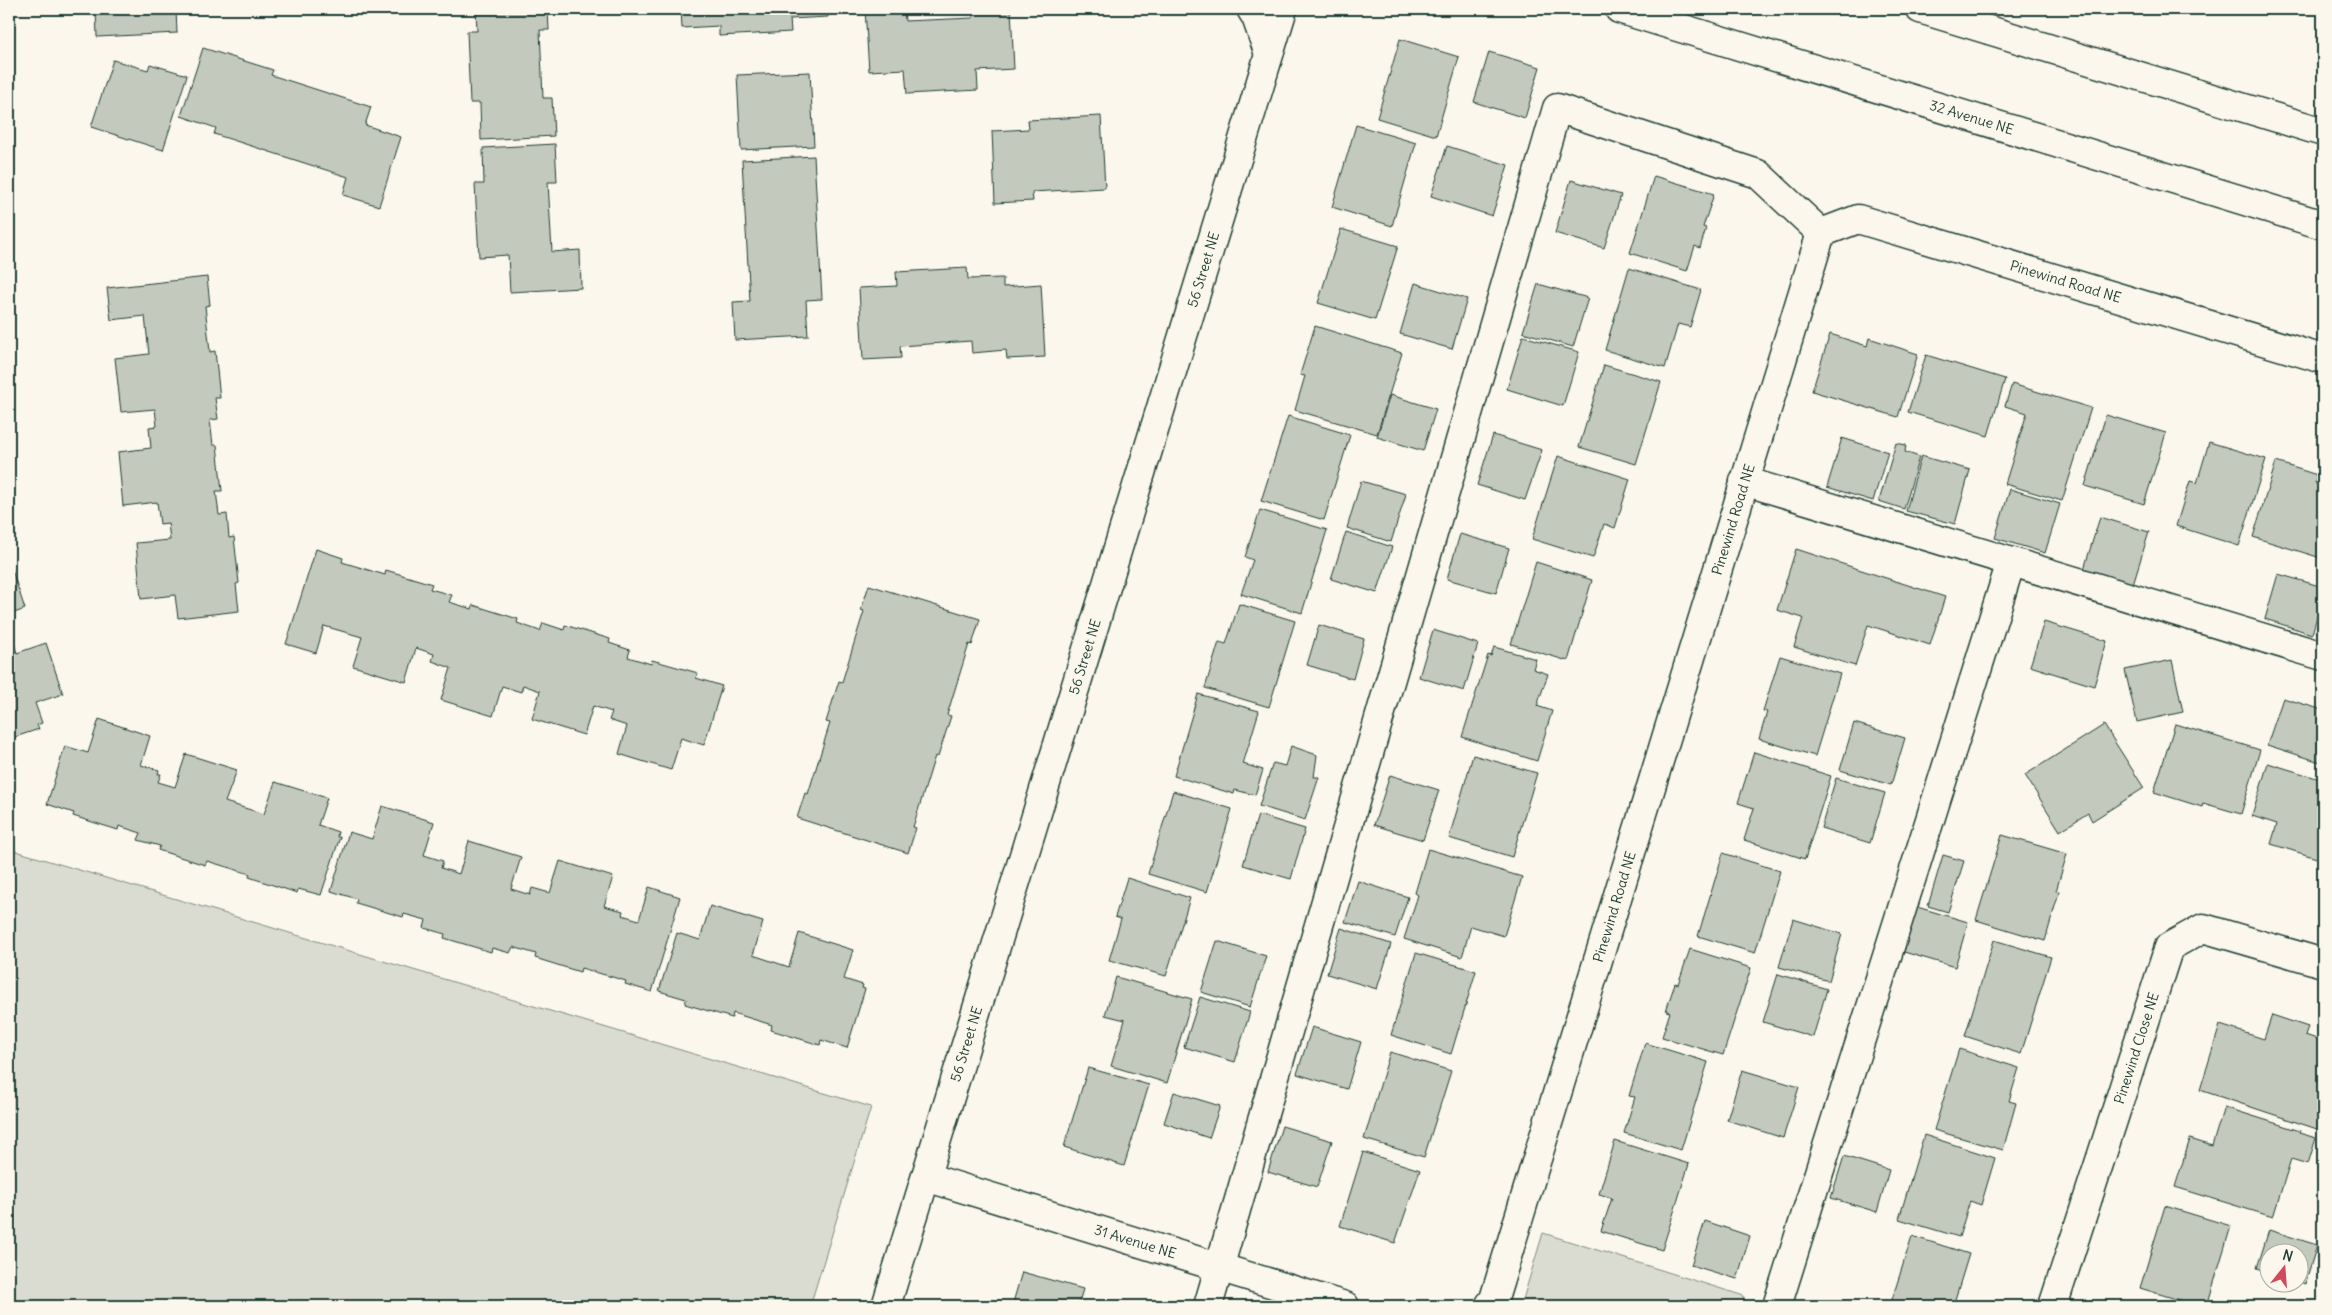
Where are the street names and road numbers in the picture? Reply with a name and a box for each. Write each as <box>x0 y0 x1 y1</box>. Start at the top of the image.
street label: 32 Avenue NE <box>1927 96 2016 139</box>
street label: 56 Street NE <box>1183 229 1223 309</box>
street label: Pinewind Road NE <box>2008 256 2123 307</box>
street label: Pinewind Road NE <box>1708 462 1759 577</box>
street label: 56 Street NE <box>1065 617 1105 697</box>
street label: Pinewind Road NE <box>1589 849 1640 964</box>
street label: Pinewind Close NE <box>2110 990 2163 1106</box>
street label: 56 Street NE <box>946 1004 986 1084</box>
street label: 31 Avenue NE <box>1092 1220 1179 1263</box>

